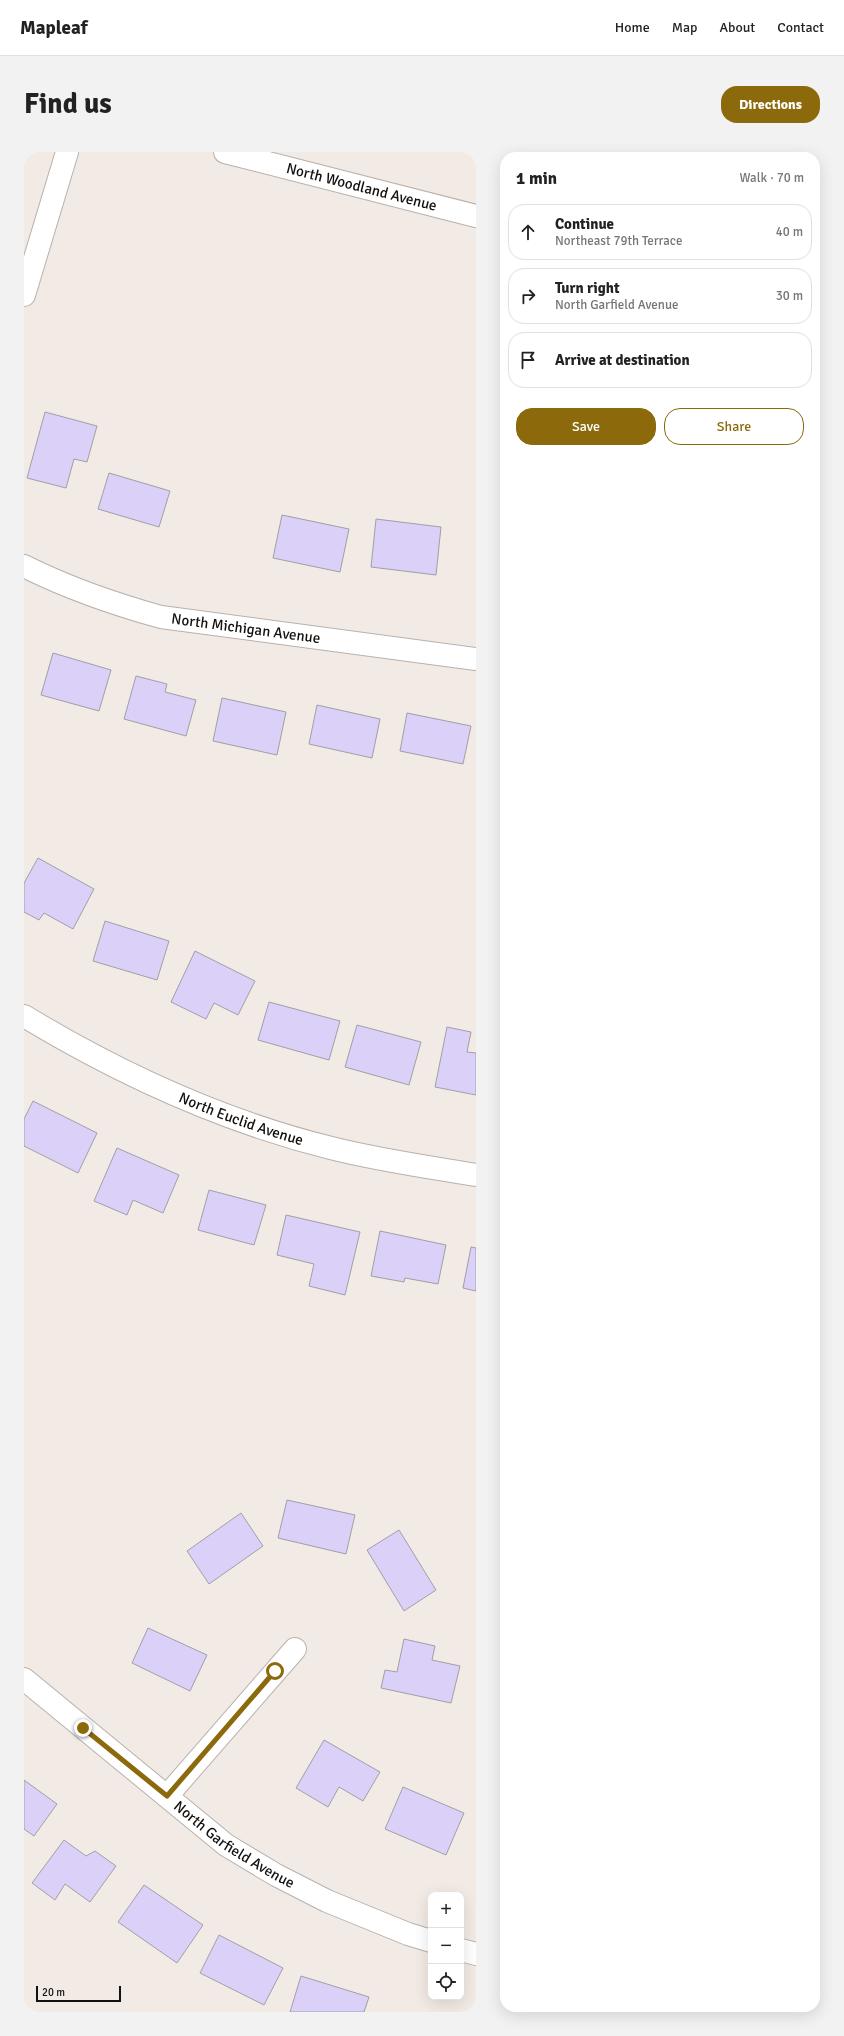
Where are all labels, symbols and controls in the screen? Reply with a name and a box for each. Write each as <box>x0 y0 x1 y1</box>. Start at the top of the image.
text: Mapleaf <box>20 16 88 40</box>
text: Home <box>615 19 650 36</box>
text: Map <box>672 19 697 36</box>
text: About <box>719 19 755 36</box>
text: Contact <box>777 19 824 36</box>
button: Directions <box>721 86 820 123</box>
text: Find us <box>24 87 112 121</box>
street label: North Woodland Avenue <box>284 159 439 215</box>
text: 1 min <box>516 168 557 189</box>
text: Walk · 70 m <box>740 170 804 186</box>
text: Continue <box>555 215 614 233</box>
icon: ahead <box>517 221 539 243</box>
text: 40 m <box>776 224 803 240</box>
text: Northeast 79th Terrace <box>555 233 682 249</box>
text: Turn right <box>555 279 620 297</box>
icon: right <box>517 285 539 307</box>
text: 30 m <box>776 288 803 304</box>
text: North Garfield Avenue <box>555 297 678 313</box>
icon: arrive <box>517 349 539 371</box>
text: Arrive at destination <box>555 351 690 369</box>
button: Save <box>516 408 656 445</box>
button: Share <box>664 408 804 445</box>
street label: North Michigan Avenue <box>170 609 321 647</box>
street label: North Euclid Avenue <box>176 1088 305 1149</box>
route start <box>266 1662 284 1680</box>
route end <box>74 1719 92 1737</box>
street label: North Garfield Avenue <box>170 1797 297 1892</box>
map controls <box>428 1892 464 2000</box>
button: + <box>428 1892 464 1928</box>
button: − <box>428 1928 464 1964</box>
button: locate <box>428 1964 464 2000</box>
scale bar <box>36 1984 121 2003</box>
text: 20 m <box>42 1986 65 1999</box>

